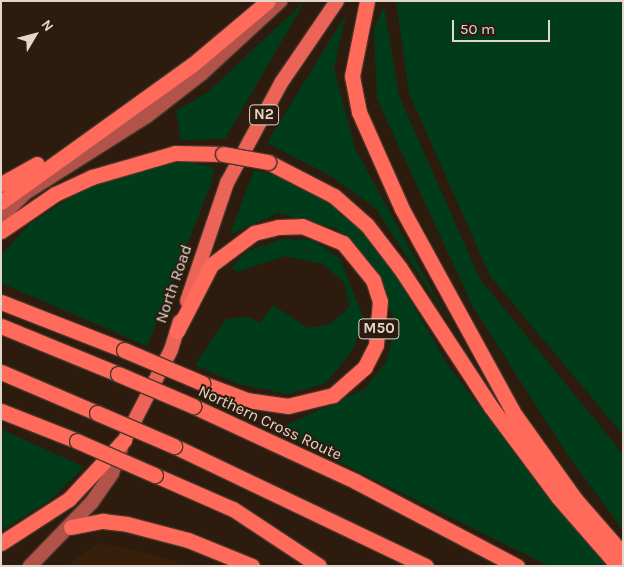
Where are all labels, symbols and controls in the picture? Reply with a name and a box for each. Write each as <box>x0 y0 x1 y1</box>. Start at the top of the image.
north arrow <box>10 10 60 60</box>
scale bar <box>454 10 552 42</box>
text: N <box>38 17 57 35</box>
text: 50 m <box>460 20 495 38</box>
road number: N2 <box>249 102 279 128</box>
street label: North Road <box>152 242 196 326</box>
road number: M50 <box>358 316 400 342</box>
street label: Northern Cross Route <box>195 381 345 465</box>

